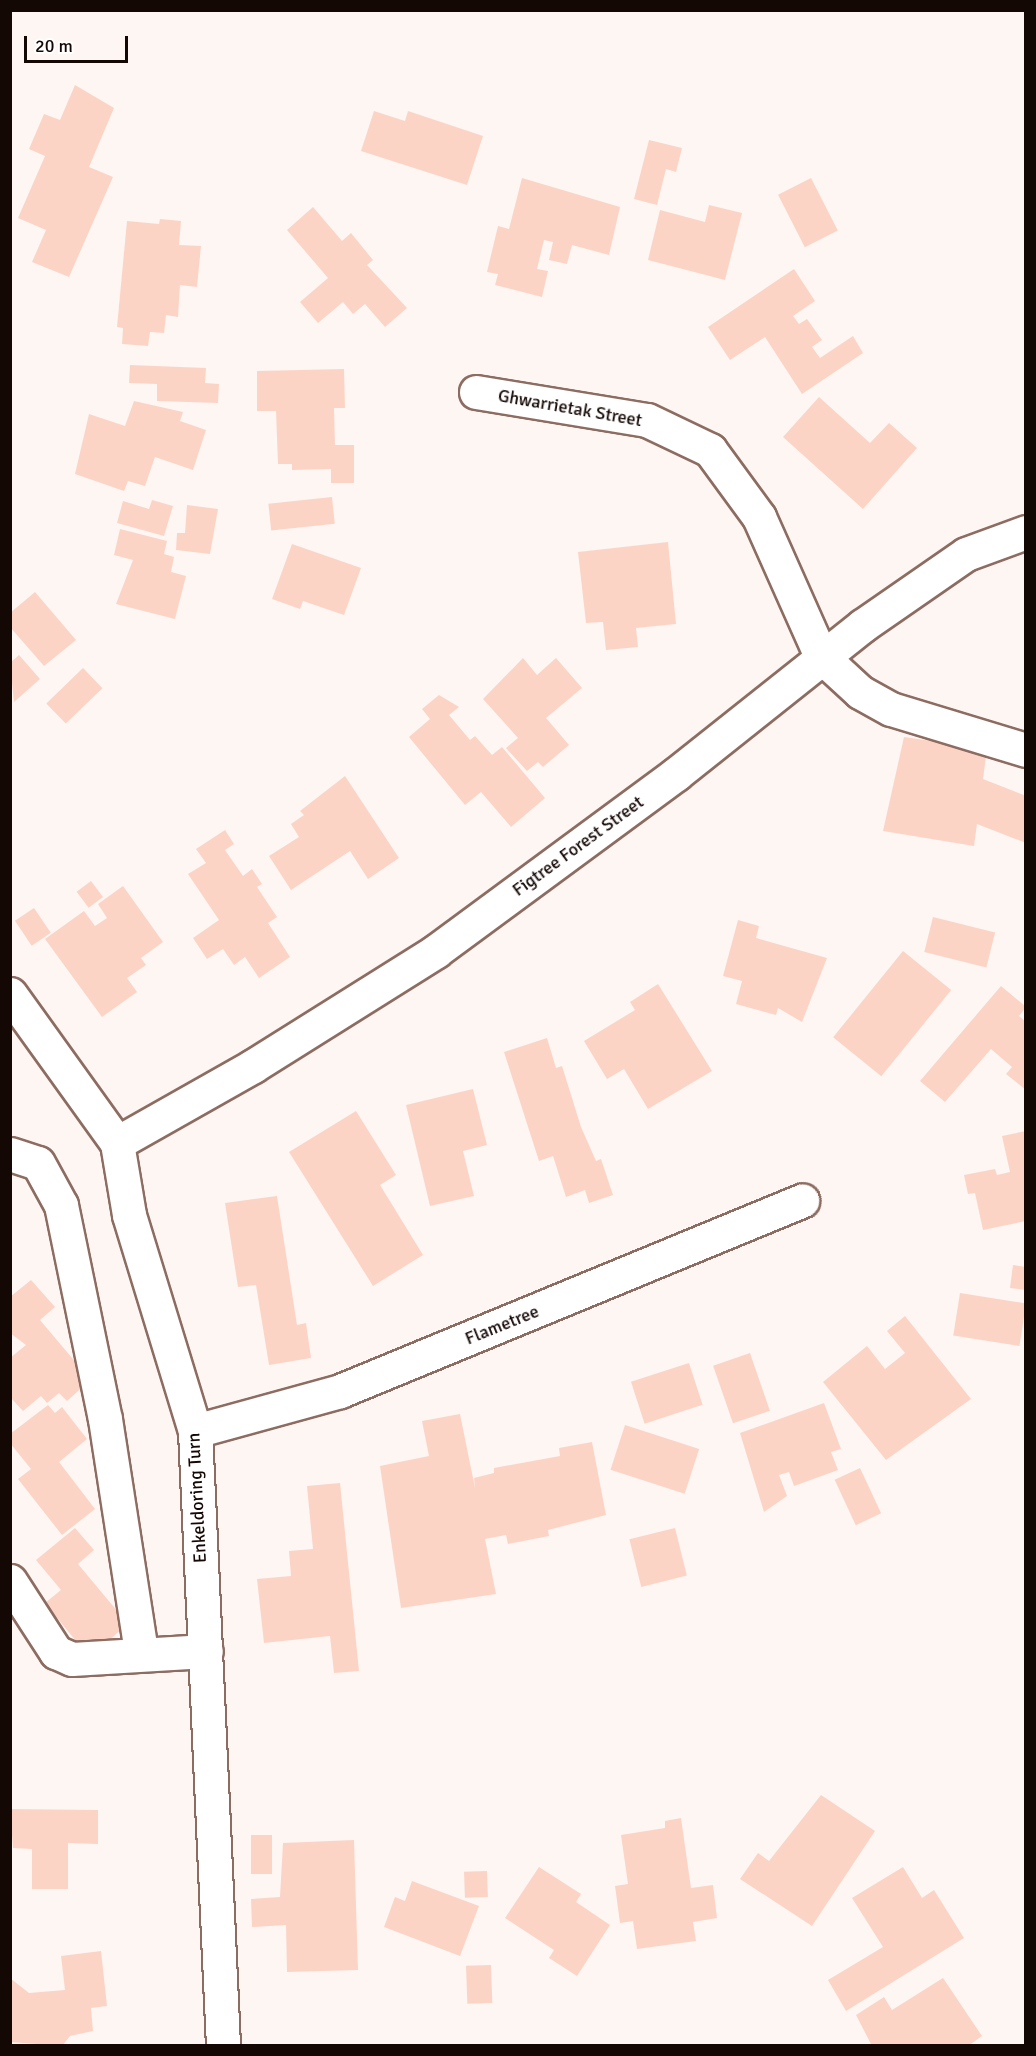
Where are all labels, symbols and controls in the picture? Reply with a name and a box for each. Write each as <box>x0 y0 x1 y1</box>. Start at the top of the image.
scale bar <box>27 24 130 62</box>
text: 20 m <box>35 35 73 57</box>
street label: Ghwarrietak Street <box>496 385 644 431</box>
street label: Figtree Forest Street <box>508 791 648 901</box>
street label: Flametree <box>462 1300 542 1350</box>
street label: Enkeldoring Turn <box>183 1432 211 1564</box>

